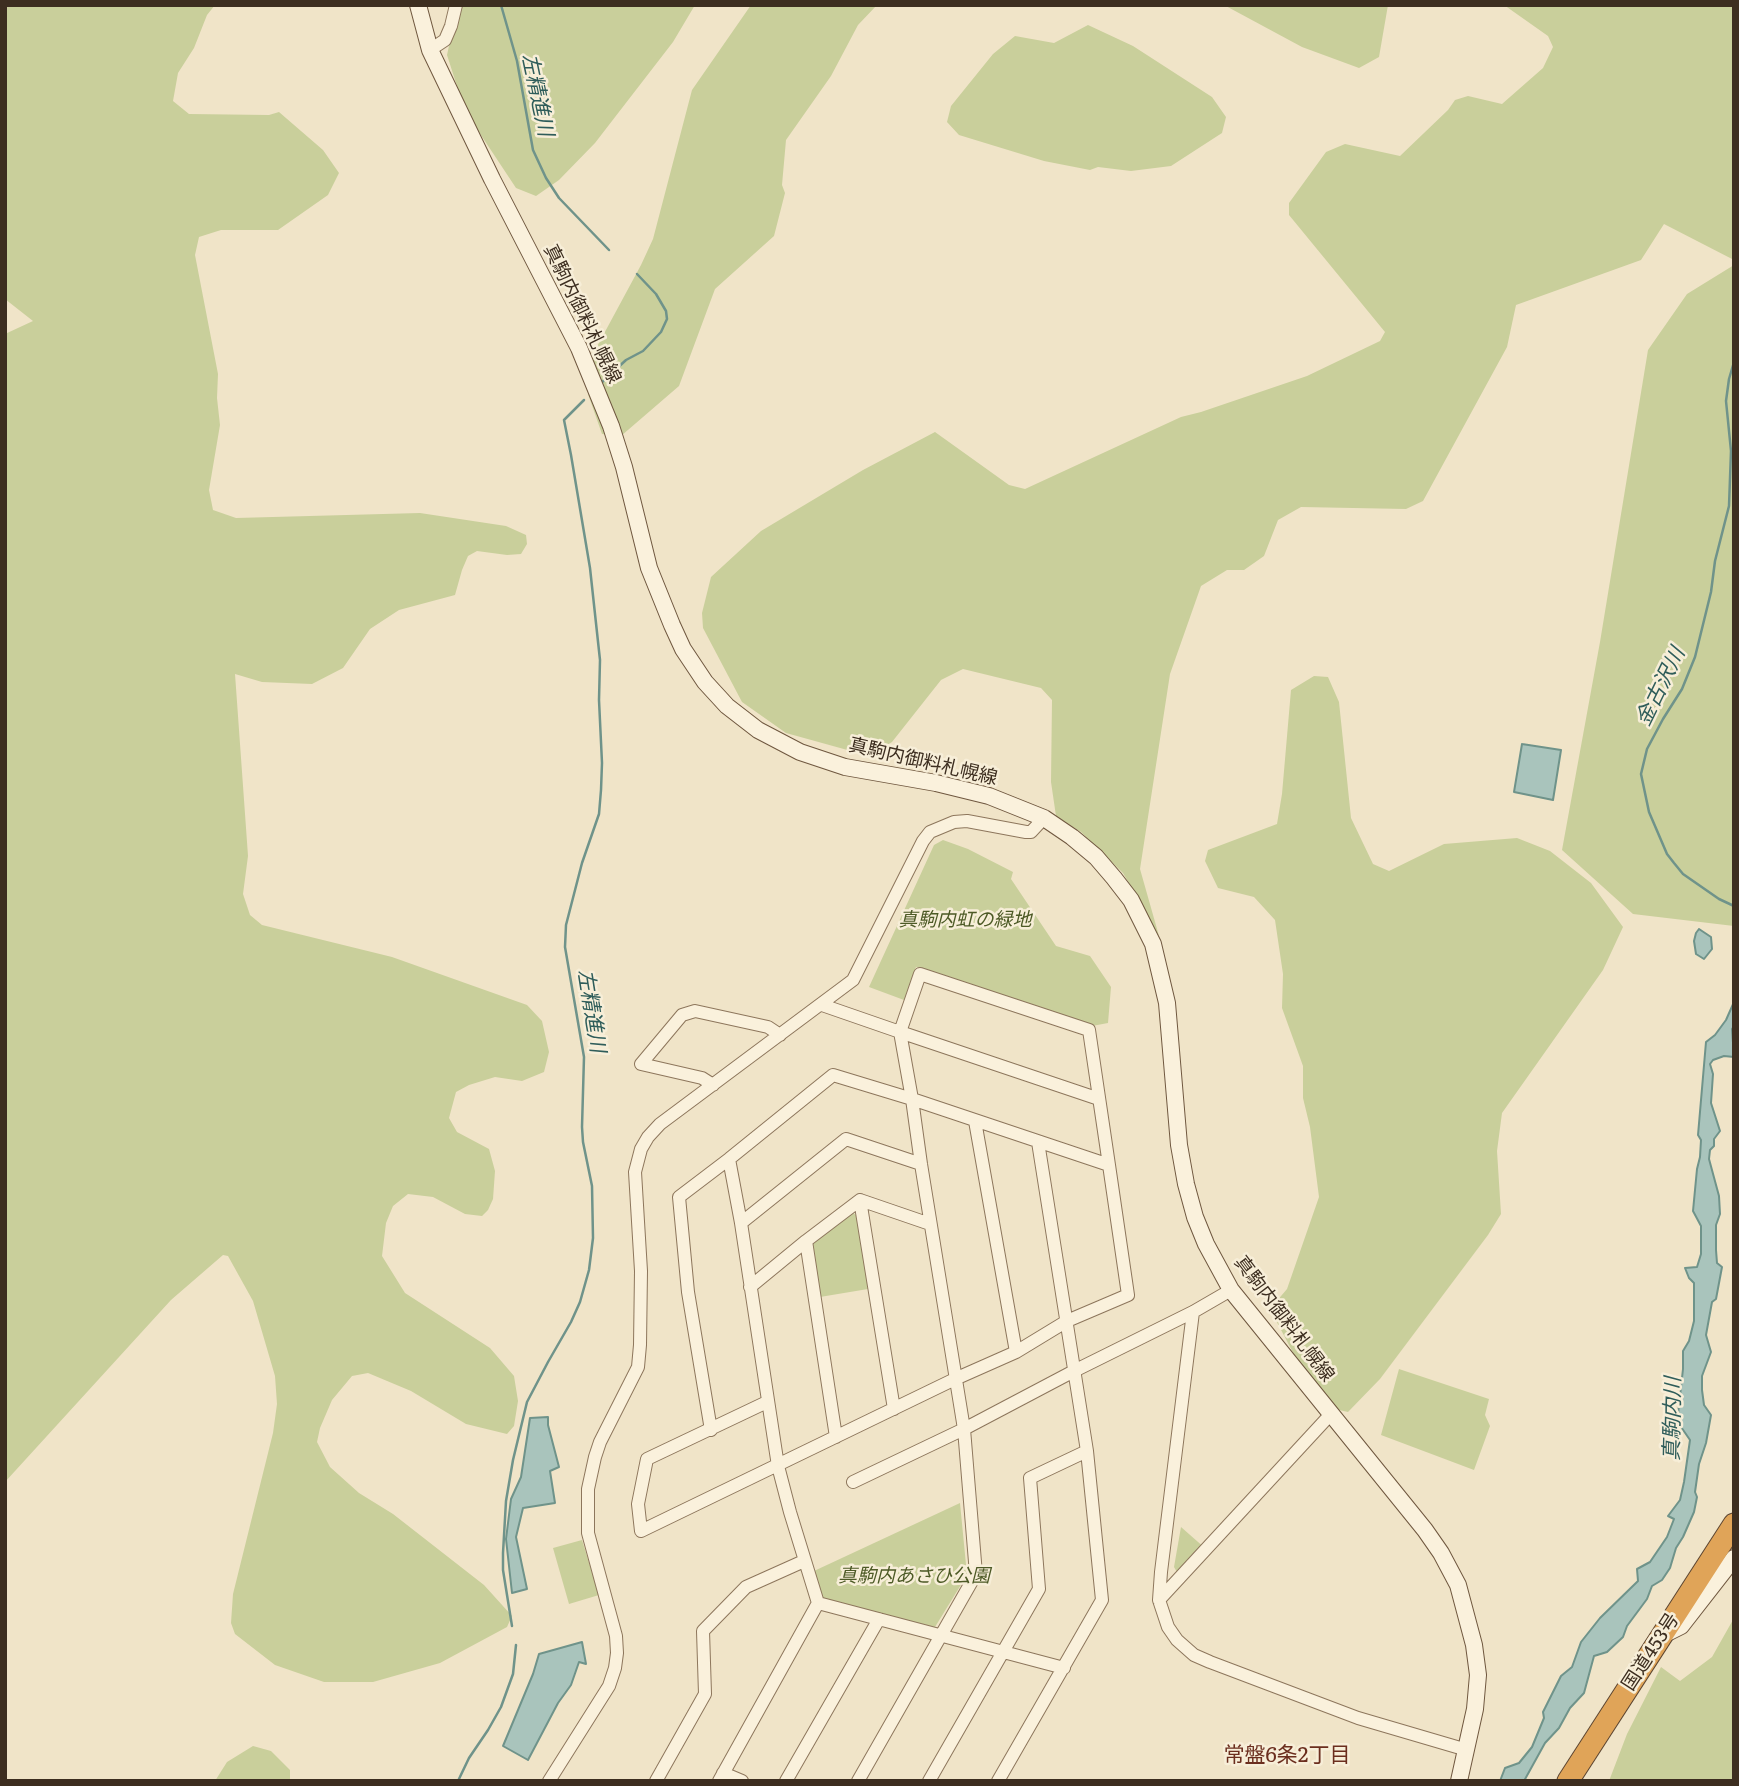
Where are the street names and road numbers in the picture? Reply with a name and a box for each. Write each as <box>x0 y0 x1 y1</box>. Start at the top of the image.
street label: 真駒内御料札幌線 <box>538 241 626 387</box>
street label: 真駒内御料札幌線 <box>846 734 1000 790</box>
street label: 真駒内御料札幌線 <box>1229 1251 1339 1387</box>
street label: 国道453号 <box>1618 1609 1684 1695</box>

